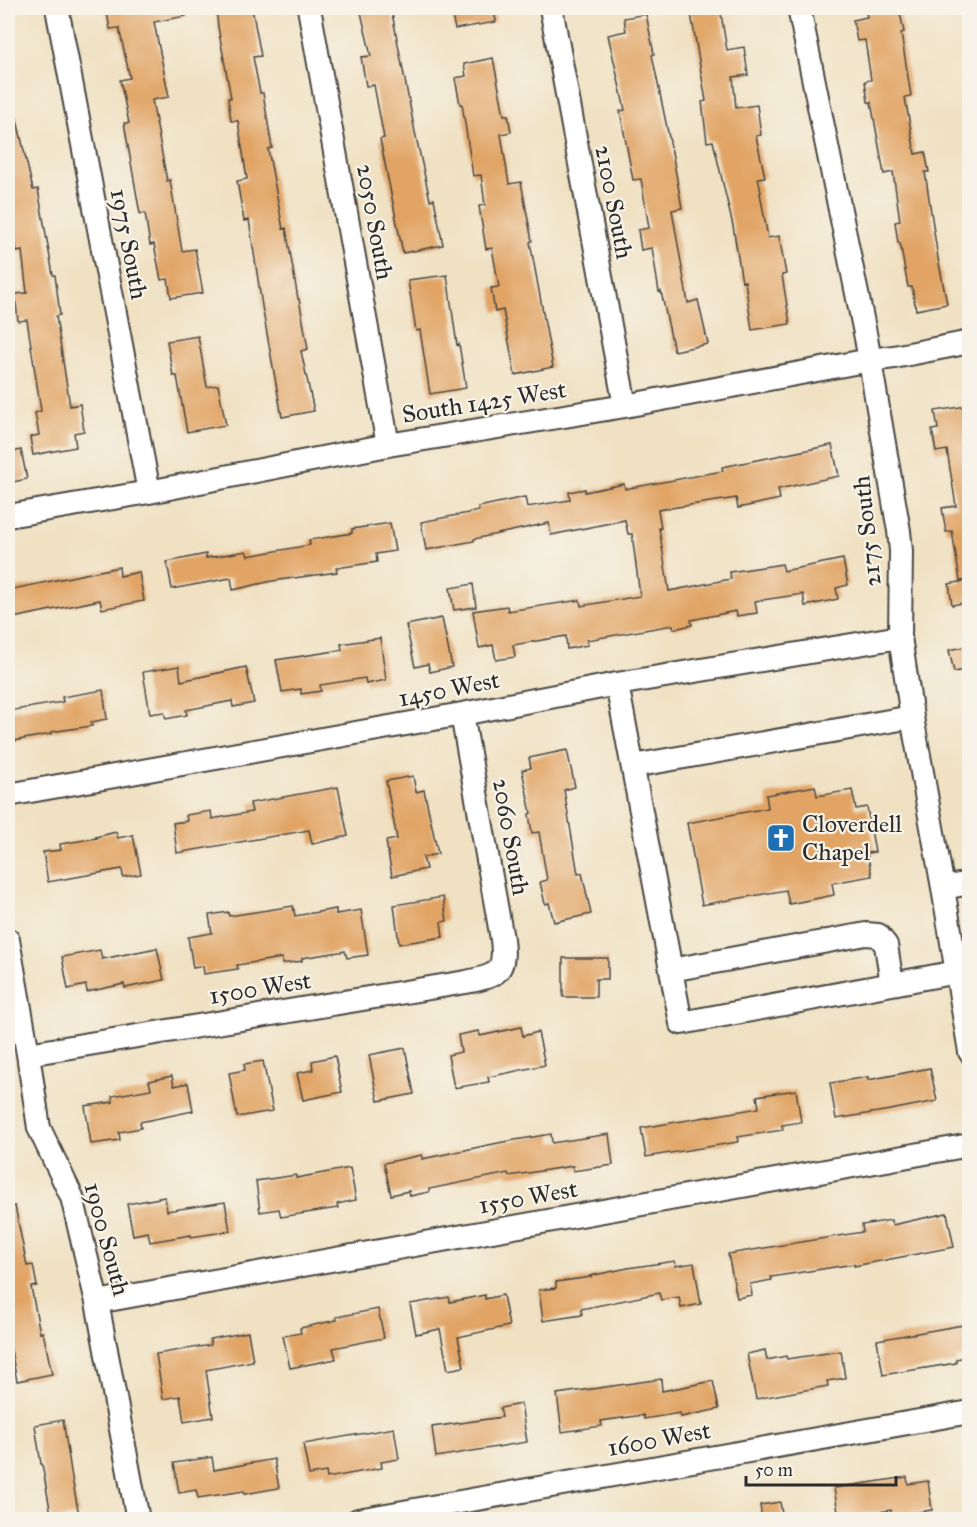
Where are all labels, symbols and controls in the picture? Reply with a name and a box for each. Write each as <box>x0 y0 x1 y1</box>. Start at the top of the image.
street label: 2100 South <box>588 143 640 261</box>
street label: 2050 South <box>350 162 400 282</box>
street label: 1975 South <box>104 186 154 302</box>
street label: South 1425 West <box>400 374 569 430</box>
street label: 2175 South <box>846 474 888 588</box>
street label: 1450 West <box>396 664 503 713</box>
street label: 2060 South <box>486 776 536 898</box>
place label: Cloverdell Chapel <box>802 809 902 867</box>
church icon: Cloverdell Chapel <box>765 822 797 854</box>
street label: 1500 West <box>207 965 314 1011</box>
street label: 1550 West <box>476 1173 580 1220</box>
street label: 1900 South <box>77 1179 137 1299</box>
street label: 1600 West <box>605 1415 713 1463</box>
scale bar <box>746 1449 896 1487</box>
text: 50 m <box>755 1459 793 1481</box>

